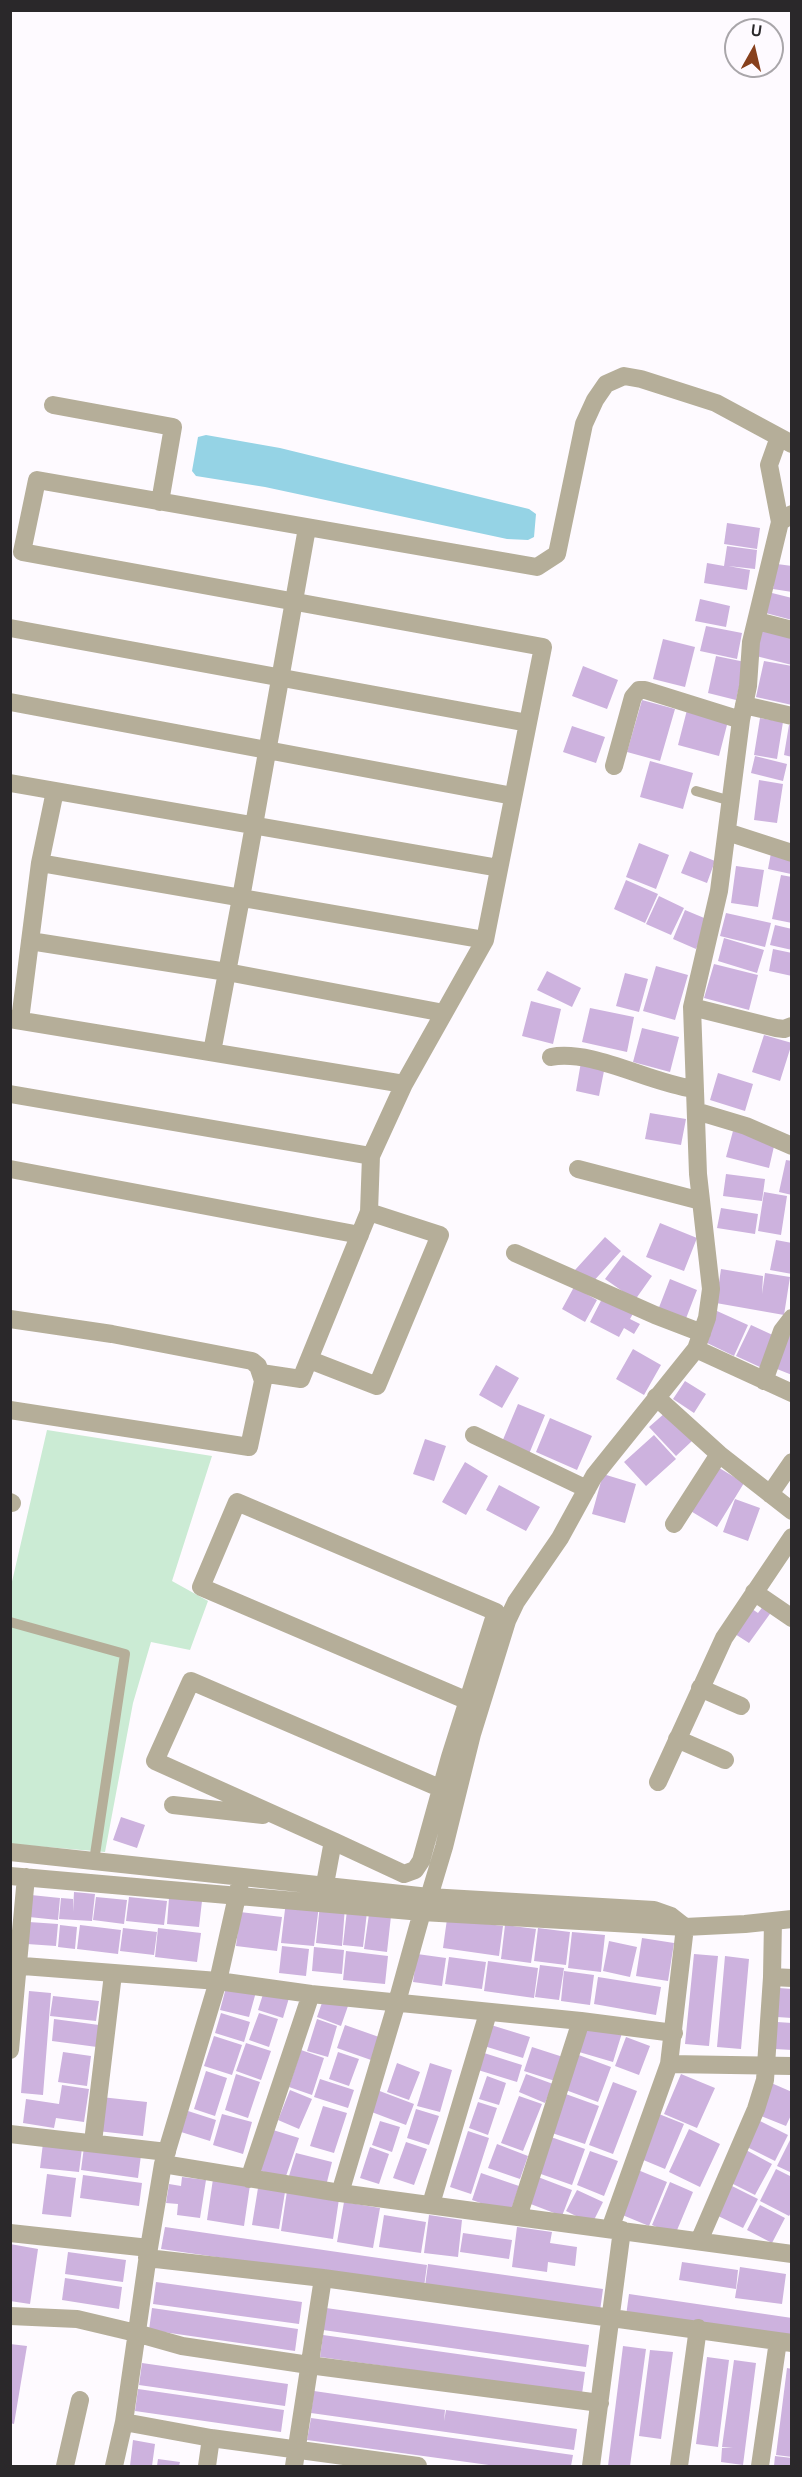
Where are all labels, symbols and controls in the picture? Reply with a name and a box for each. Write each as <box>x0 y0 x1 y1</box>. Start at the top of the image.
north arrow <box>724 18 784 78</box>
text: U <box>749 21 763 43</box>

